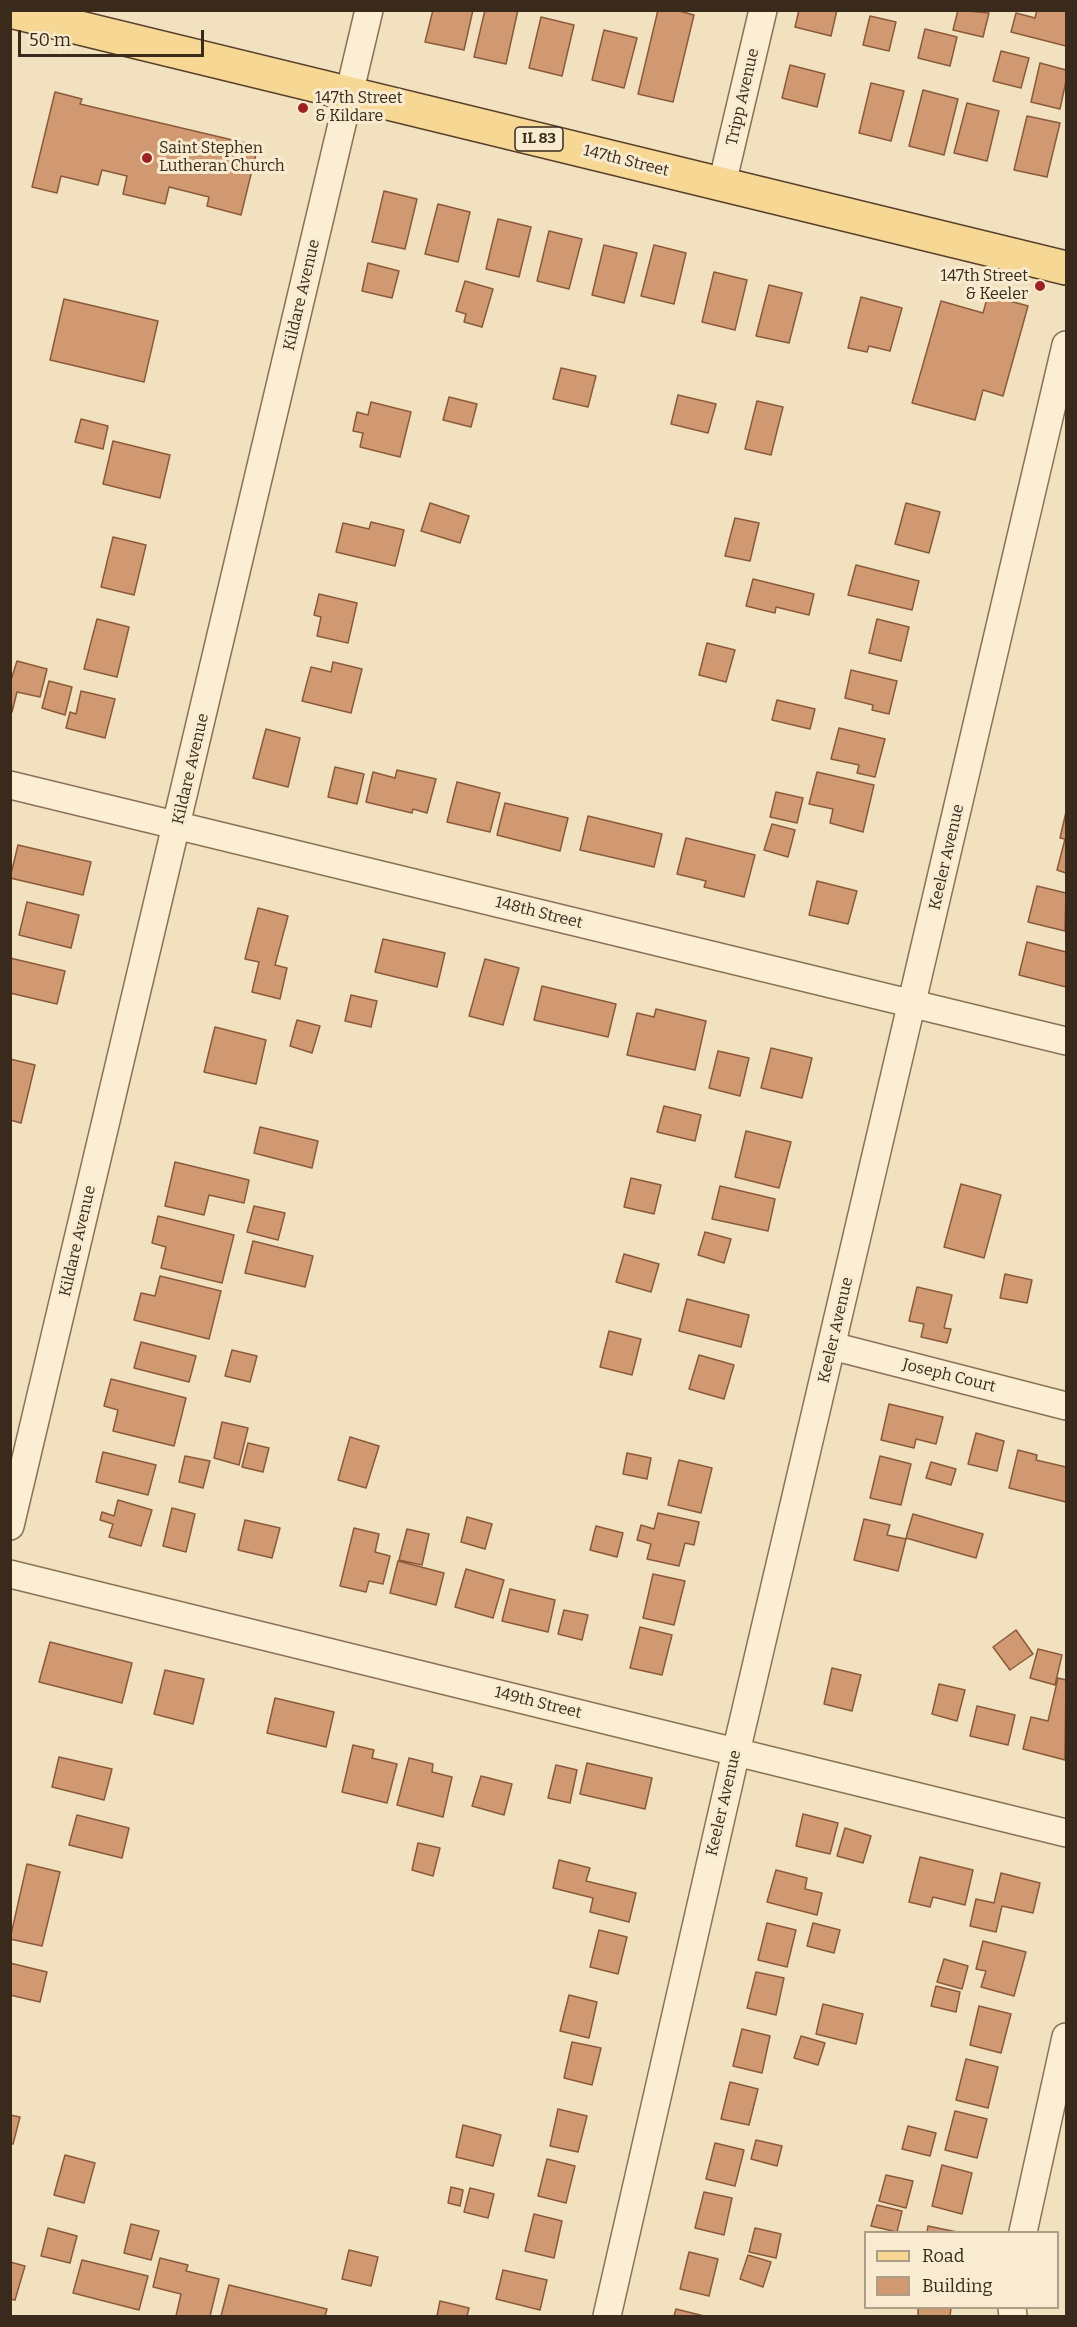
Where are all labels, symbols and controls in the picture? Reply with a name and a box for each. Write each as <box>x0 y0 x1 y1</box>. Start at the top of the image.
scale bar <box>21 18 207 56</box>
text: 50 m <box>29 29 71 51</box>
street label: Tripp Avenue <box>722 47 764 147</box>
place label: 147th Street & Kildare <box>315 89 403 127</box>
marker: 147th Street & Kildare <box>296 101 310 115</box>
road number: IL 83 <box>515 127 563 151</box>
place label: Saint Stephen Lutheran Church <box>159 139 285 177</box>
street label: 147th Street <box>581 141 671 181</box>
marker: Saint Stephen Lutheran Church <box>140 151 154 165</box>
street label: Kildare Avenue <box>280 238 324 352</box>
place label: 147th Street & Keeler <box>940 267 1028 305</box>
marker: 147th Street & Keeler <box>1033 279 1047 293</box>
street label: Kildare Avenue <box>169 712 213 826</box>
street label: Keeler Avenue <box>925 802 969 912</box>
street label: 148th Street <box>493 893 585 933</box>
street label: Kildare Avenue <box>56 1184 100 1298</box>
street label: Keeler Avenue <box>814 1275 858 1385</box>
street label: Joseph Court <box>900 1355 998 1397</box>
street label: 149th Street <box>492 1683 584 1723</box>
street label: Keeler Avenue <box>702 1748 746 1858</box>
legend <box>864 2231 1059 2309</box>
text: Road <box>922 2245 964 2267</box>
text: Building <box>922 2275 993 2297</box>

